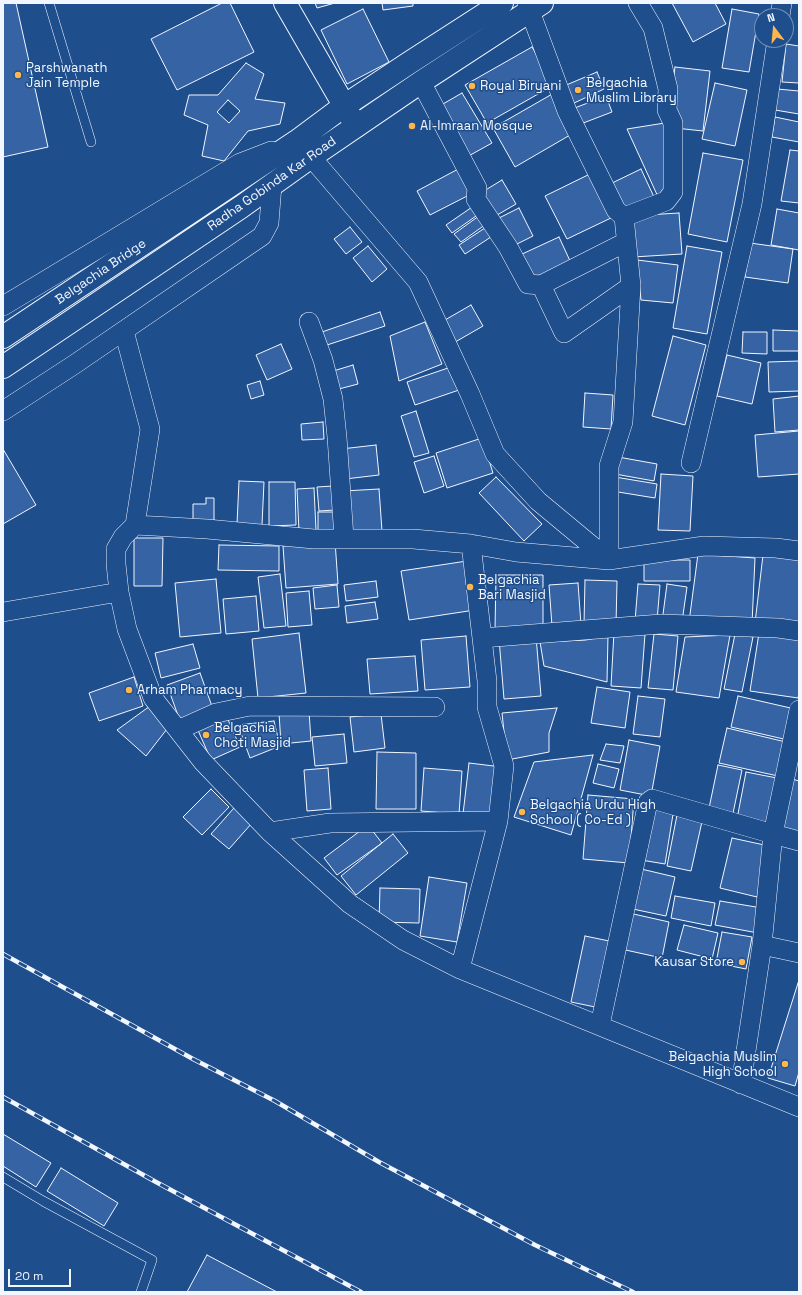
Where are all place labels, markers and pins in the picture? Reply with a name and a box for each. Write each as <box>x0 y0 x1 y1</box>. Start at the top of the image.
place label: Parshwanath Jain Temple <box>26 60 107 91</box>
marker: Parshwanath Jain Temple <box>13 70 23 80</box>
place label: Belgachia Muslim Library <box>586 75 677 106</box>
place label: Royal Biryani <box>480 78 561 94</box>
marker: Royal Biryani <box>467 81 477 91</box>
marker: Belgachia Muslim Library <box>573 85 583 95</box>
place label: Al-Imraan Mosque <box>420 118 533 134</box>
marker: Al-Imraan Mosque <box>407 121 417 131</box>
place label: Belgachia Bari Masjid <box>478 572 546 603</box>
marker: Belgachia Bari Masjid <box>465 582 475 592</box>
place label: Arham Pharmacy <box>137 682 242 698</box>
marker: Arham Pharmacy <box>124 685 134 695</box>
place label: Belgachia Choti Masjid <box>214 720 291 751</box>
marker: Belgachia Choti Masjid <box>201 730 211 740</box>
place label: Belgachia Urdu High School ( Co-Ed ) <box>530 797 656 828</box>
marker: Belgachia Urdu High School ( Co-Ed ) <box>517 807 527 817</box>
place label: Kausar Store <box>654 954 734 970</box>
marker: Kausar Store <box>737 957 747 967</box>
place label: Belgachia Muslim High School <box>669 1049 777 1080</box>
marker: Belgachia Muslim High School <box>780 1059 790 1069</box>

